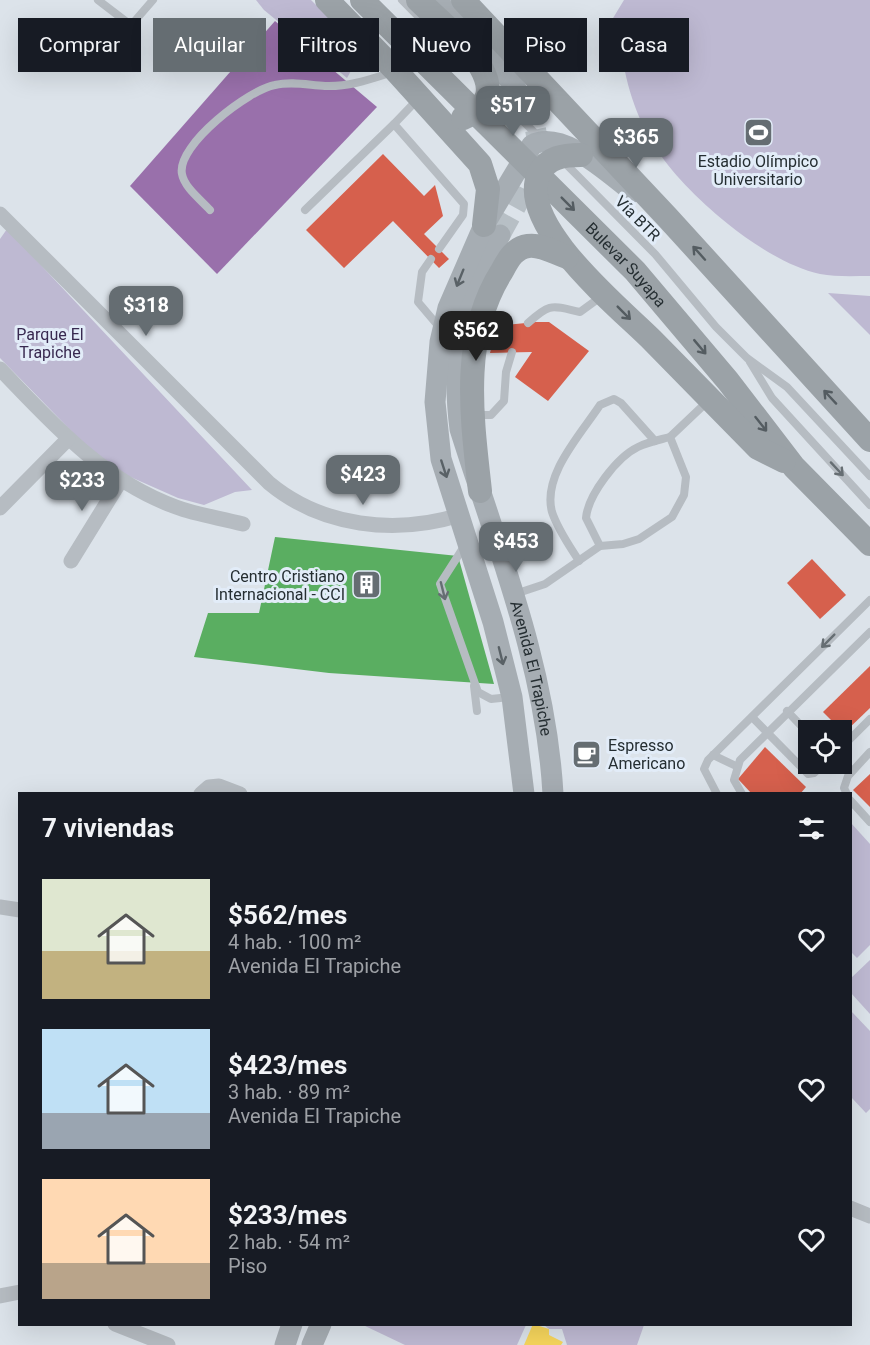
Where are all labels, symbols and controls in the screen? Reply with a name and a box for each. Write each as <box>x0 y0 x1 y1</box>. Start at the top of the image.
chip: Comprar <box>18 18 141 72</box>
chip: Alquilar <box>153 18 266 72</box>
chip: Filtros <box>278 18 379 72</box>
chip: Nuevo <box>391 18 492 72</box>
chip: Piso <box>504 18 587 72</box>
chip: Casa <box>599 18 689 72</box>
pin: $517 <box>477 86 549 137</box>
text: $517 <box>490 93 536 117</box>
sports icon: Estadio Olímpico Universitario <box>742 117 774 149</box>
pin: $365 <box>600 118 672 169</box>
text: $365 <box>613 125 659 149</box>
place label: Estadio Olímpico Universitario <box>698 152 818 189</box>
street label: Vía BTR <box>611 192 664 245</box>
one-way arrow <box>560 197 575 211</box>
street label: Bulevar Suyapa <box>582 219 670 311</box>
one-way arrow <box>692 246 706 261</box>
one-way arrow <box>454 269 465 287</box>
pin: $318 <box>110 286 182 337</box>
text: $318 <box>123 293 169 317</box>
one-way arrow <box>617 305 632 320</box>
pin: $562 <box>440 311 512 362</box>
text: $562 <box>453 318 499 342</box>
park label: Parque El Trapiche <box>16 325 84 362</box>
one-way arrow <box>693 339 706 355</box>
one-way arrow <box>823 389 837 404</box>
one-way arrow <box>755 416 768 432</box>
pin: $423 <box>327 455 399 506</box>
one-way arrow <box>440 459 451 478</box>
pin: $233 <box>46 461 118 512</box>
one-way arrow <box>829 461 844 476</box>
text: $423 <box>340 462 386 486</box>
text: $233 <box>59 468 105 492</box>
pin: $453 <box>480 522 552 573</box>
text: $453 <box>493 529 539 553</box>
place label: Centro Cristiano Internacional - CCI <box>215 567 345 604</box>
building icon: Centro Cristiano Internacional - CCI <box>350 569 382 601</box>
one-way arrow <box>438 581 449 600</box>
street label: Avenida El Trapiche <box>506 598 556 737</box>
one-way arrow <box>821 634 836 649</box>
one-way arrow <box>496 646 508 665</box>
map controls <box>798 720 852 774</box>
button: locate <box>798 720 852 774</box>
place label: Espresso Americano <box>608 736 685 773</box>
cafe icon: Espresso Americano <box>571 738 603 770</box>
icon: filters <box>795 812 828 845</box>
text: 7 viviendas <box>42 813 174 843</box>
text: $562/mes <box>228 900 347 930</box>
icon: home <box>90 903 162 975</box>
icon: heart <box>795 923 828 956</box>
text: 4 hab. · 100 m² <box>228 930 361 954</box>
text: Avenida El Trapiche <box>228 954 401 978</box>
text: $423/mes <box>228 1050 347 1080</box>
icon: home <box>90 1053 162 1125</box>
icon: heart <box>795 1073 828 1106</box>
text: 3 hab. · 89 m² <box>228 1080 350 1104</box>
text: Avenida El Trapiche <box>228 1104 401 1128</box>
text: $233/mes <box>228 1200 347 1230</box>
icon: home <box>90 1203 162 1275</box>
icon: heart <box>795 1223 828 1256</box>
text: 2 hab. · 54 m² <box>228 1230 350 1254</box>
text: Piso <box>228 1254 267 1278</box>

